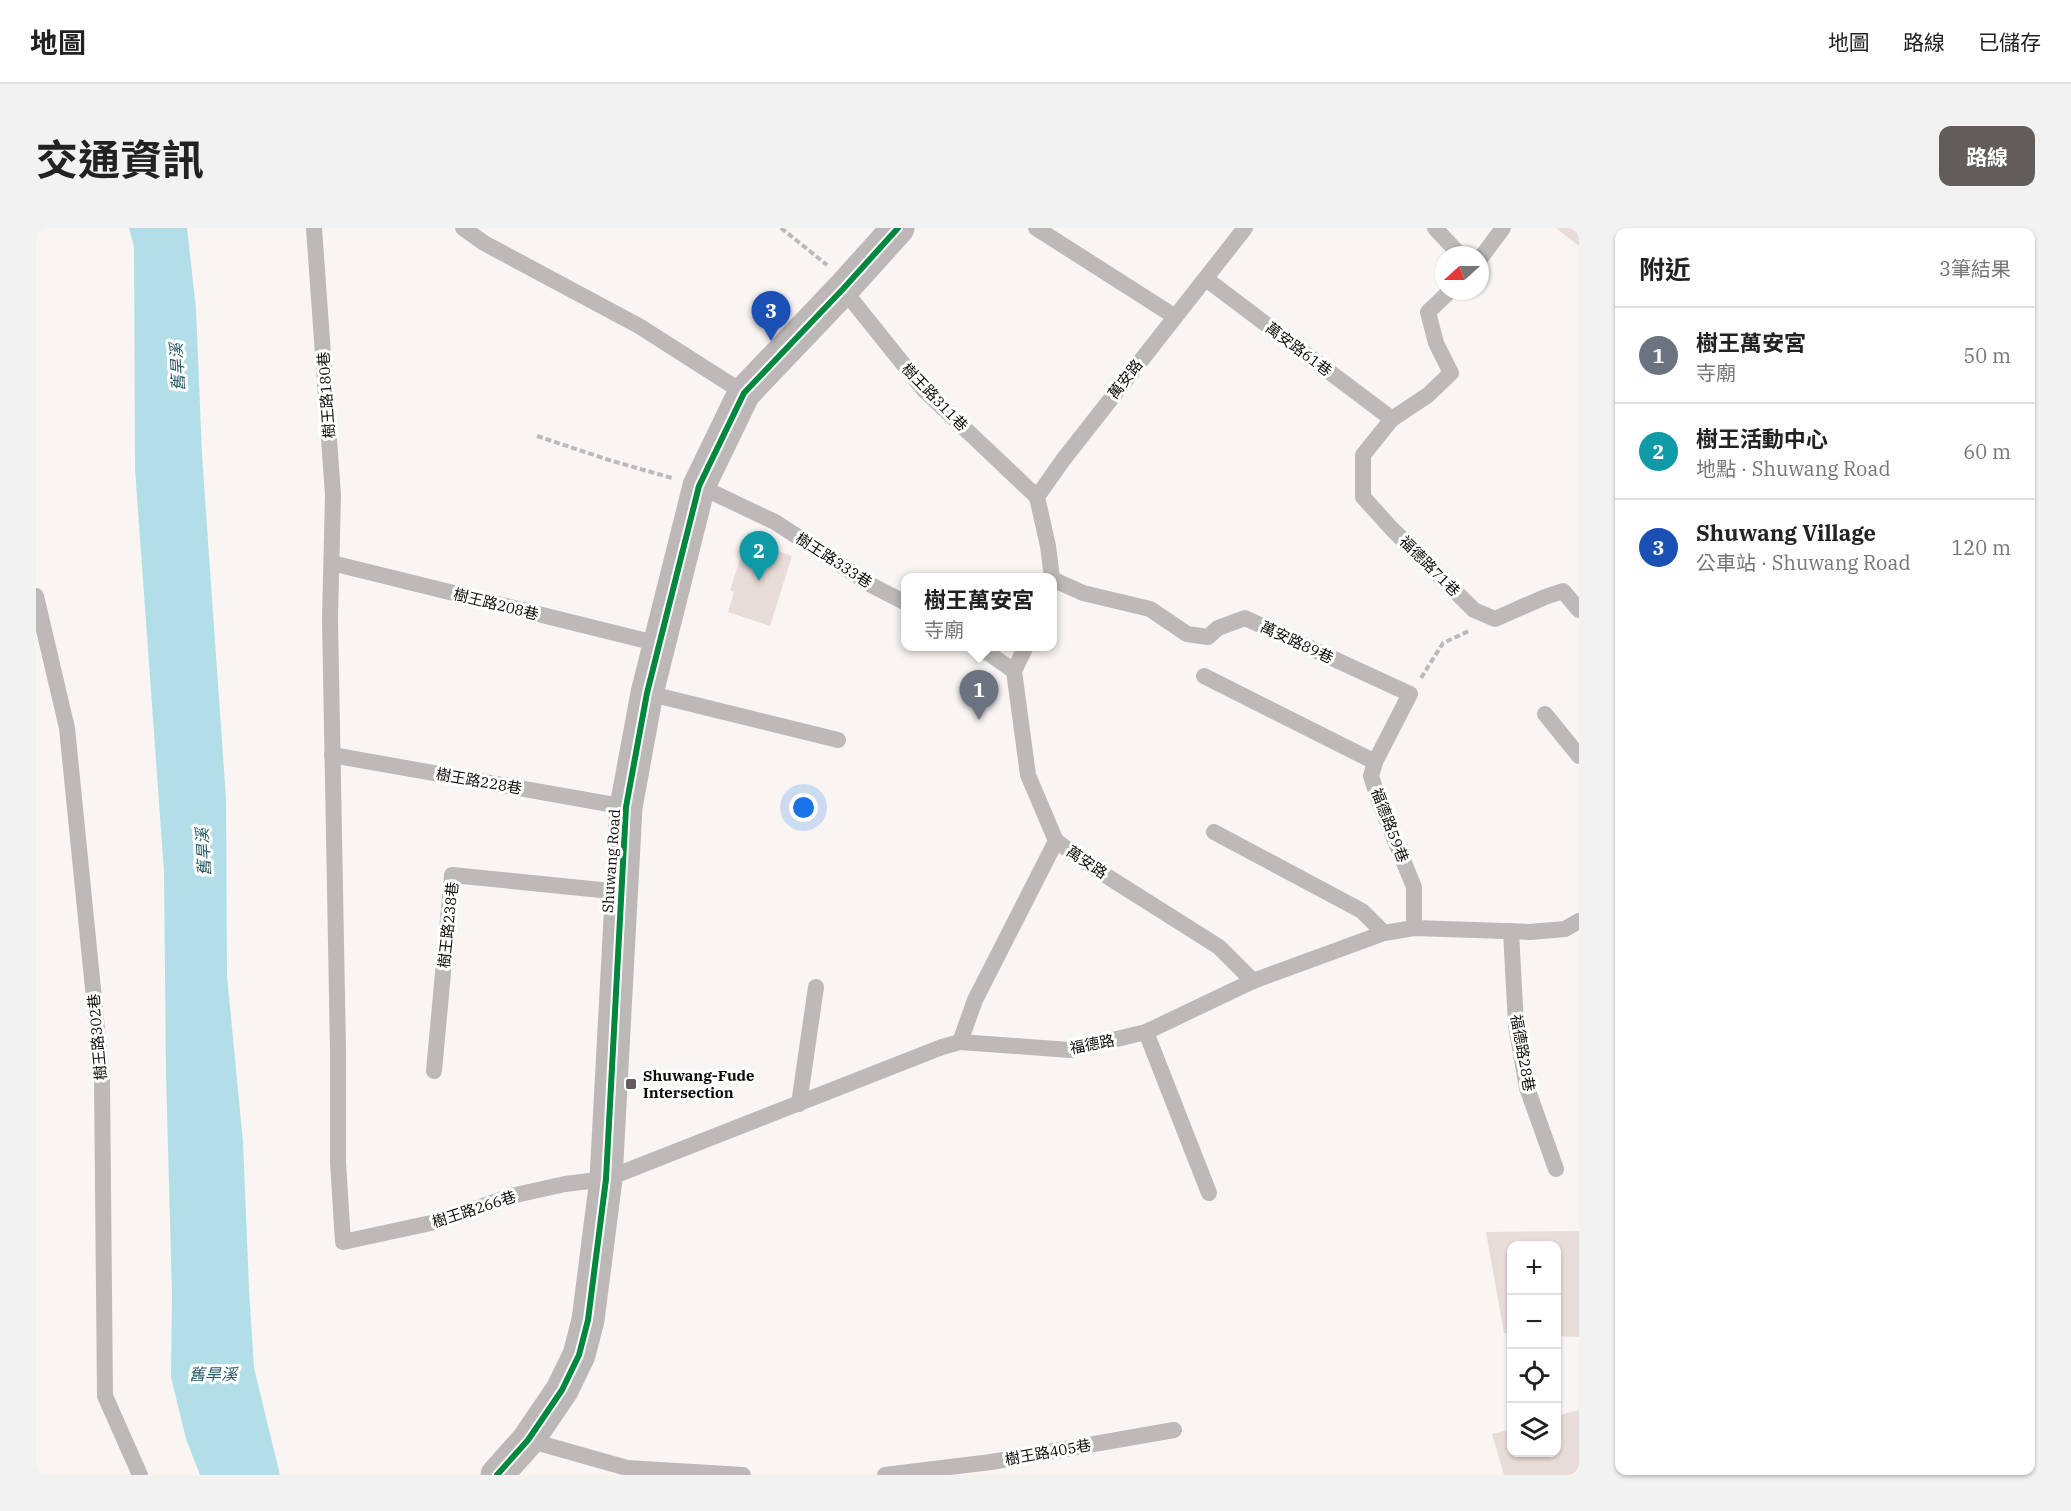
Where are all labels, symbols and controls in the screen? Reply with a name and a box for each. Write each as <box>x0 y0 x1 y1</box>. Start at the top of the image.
text: 地圖 <box>30 24 86 61</box>
text: 地圖 <box>1828 28 1870 56</box>
text: 路線 <box>1903 28 1945 56</box>
text: 已儲存 <box>1978 28 2041 56</box>
button: 路線 <box>1939 126 2035 186</box>
text: 交通資訊 <box>36 132 204 187</box>
north arrow <box>1435 246 1489 300</box>
text: 附近 <box>1639 252 1691 286</box>
text: 3筆結果 <box>1939 255 2011 282</box>
pin: 3 <box>752 291 790 341</box>
street label: 萬安路61巷 <box>1262 318 1336 380</box>
text: 樹王萬安宮 <box>1696 328 1806 357</box>
water label: 舊旱溪 <box>166 341 188 391</box>
text: 1 <box>1653 342 1665 369</box>
text: 50 m <box>1963 342 2011 369</box>
street label: 樹王路180巷 <box>313 351 339 439</box>
street label: 萬安路 <box>1104 355 1146 403</box>
street label: 樹王路311巷 <box>898 359 972 435</box>
text: 寺廟 <box>1696 359 1736 386</box>
text: 樹王活動中心 <box>1696 424 1828 453</box>
text: 2 <box>1653 438 1665 465</box>
text: 60 m <box>1963 438 2011 465</box>
text: 地點 · Shuwang Road <box>1696 455 1891 482</box>
text: Shuwang Village <box>1696 518 1876 547</box>
street label: 樹王路333巷 <box>792 528 876 592</box>
pin: 2 <box>740 532 778 581</box>
street label: 福德路71巷 <box>1396 532 1464 600</box>
text: 3 <box>1653 534 1665 561</box>
text: 120 m <box>1951 534 2011 561</box>
text: 公車站 · Shuwang Road <box>1696 549 1911 576</box>
popup <box>901 573 1057 651</box>
street label: 樹王路208巷 <box>451 584 541 624</box>
text: 樹王萬安宮 <box>924 585 1034 614</box>
text: 寺廟 <box>924 616 964 643</box>
street label: 萬安路89巷 <box>1258 617 1336 667</box>
pin: 1 <box>960 670 998 720</box>
street label: 樹王路228巷 <box>435 764 523 798</box>
street label: 福德路59巷 <box>1367 785 1413 865</box>
your location <box>789 793 818 822</box>
street label: Shuwang Road <box>598 808 624 914</box>
water label: 舊旱溪 <box>192 826 214 876</box>
street label: 萬安路 <box>1063 842 1111 882</box>
street label: 樹王路238巷 <box>434 881 462 969</box>
street label: 樹王路302巷 <box>84 993 110 1081</box>
street label: 福德路28巷 <box>1507 1013 1539 1093</box>
street label: 福德路 <box>1068 1030 1116 1058</box>
place label: Shuwang-Fude Intersection <box>643 1066 755 1102</box>
marker: Shuwang-Fude Intersection <box>624 1077 638 1091</box>
street label: 樹王路266巷 <box>430 1187 518 1231</box>
map controls <box>1507 1241 1561 1457</box>
button: + <box>1507 1241 1561 1295</box>
button: − <box>1507 1295 1561 1349</box>
button: locate <box>1507 1349 1561 1403</box>
water label: 舊旱溪 <box>189 1364 239 1384</box>
button: layers <box>1507 1403 1561 1457</box>
street label: 樹王路405巷 <box>1004 1435 1092 1469</box>

